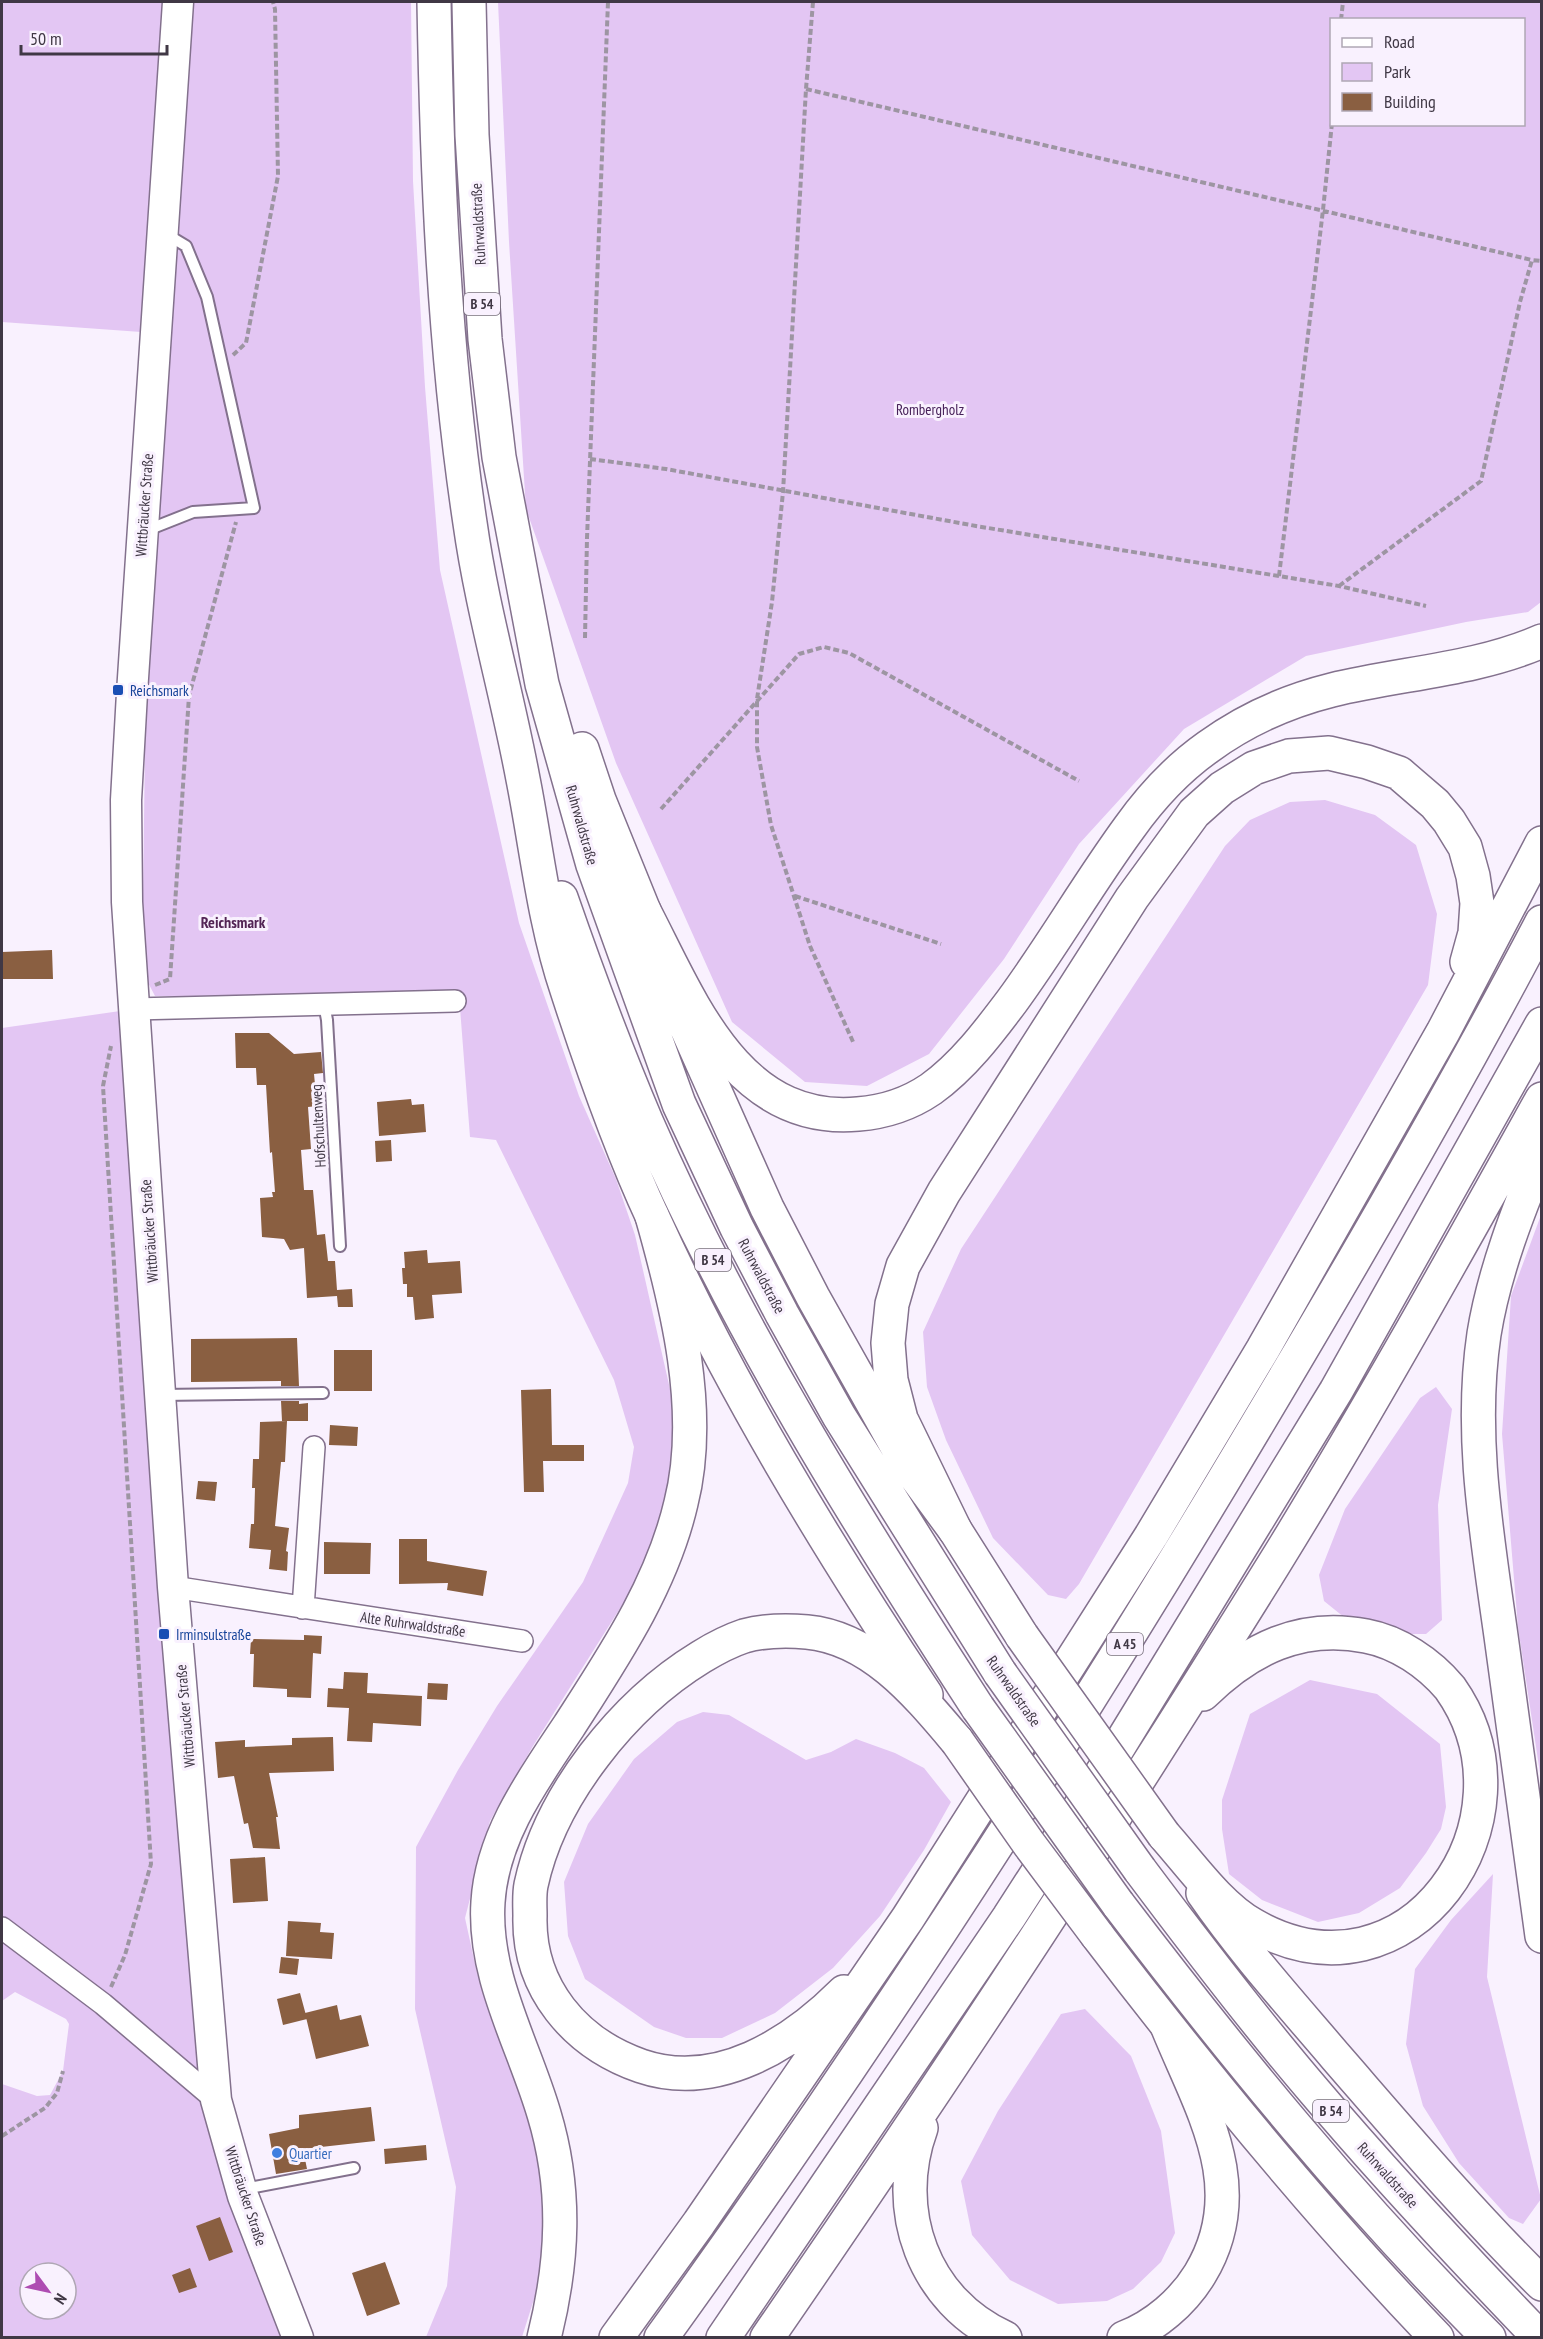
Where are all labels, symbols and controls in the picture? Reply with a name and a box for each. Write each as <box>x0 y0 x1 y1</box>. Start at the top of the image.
scale bar <box>21 18 166 56</box>
legend <box>1330 18 1525 126</box>
text: 50 m <box>30 27 62 50</box>
text: Road <box>1384 30 1415 53</box>
text: Park <box>1384 60 1411 83</box>
text: Building <box>1384 90 1436 113</box>
street label: Ruhrwaldstraße <box>466 183 490 265</box>
road number: B 54 <box>464 293 500 315</box>
park label: Rombergholz <box>896 400 964 419</box>
street label: Wittbräucker Straße <box>131 453 157 557</box>
place label: Reichsmark <box>130 681 189 700</box>
marker: Reichsmark <box>111 683 125 697</box>
street label: Ruhrwaldstraße <box>562 783 602 867</box>
district label: Reichsmark <box>201 912 266 932</box>
street label: Hofschultenweg <box>306 1084 330 1168</box>
street label: Wittbräucker Straße <box>136 1179 162 1283</box>
street label: Ruhrwaldstraße <box>734 1235 790 1317</box>
road number: B 54 <box>695 1249 731 1271</box>
street label: Alte Ruhrwaldstraße <box>359 1607 467 1641</box>
place label: Irminsulstraße <box>176 1625 251 1644</box>
marker: Irminsulstraße <box>157 1627 171 1641</box>
road number: A 45 <box>1107 1633 1143 1655</box>
street label: Ruhrwaldstraße <box>983 1652 1045 1730</box>
street label: Wittbräucker Straße <box>171 1664 199 1768</box>
road number: B 54 <box>1313 2100 1349 2122</box>
street label: Ruhrwaldstraße <box>1353 2138 1423 2212</box>
street label: Wittbräucker Straße <box>221 2144 271 2248</box>
place label: Quartier <box>289 2144 333 2163</box>
marker: Quartier <box>270 2146 284 2160</box>
north arrow <box>18 2261 78 2321</box>
text: N <box>50 2290 71 2308</box>

